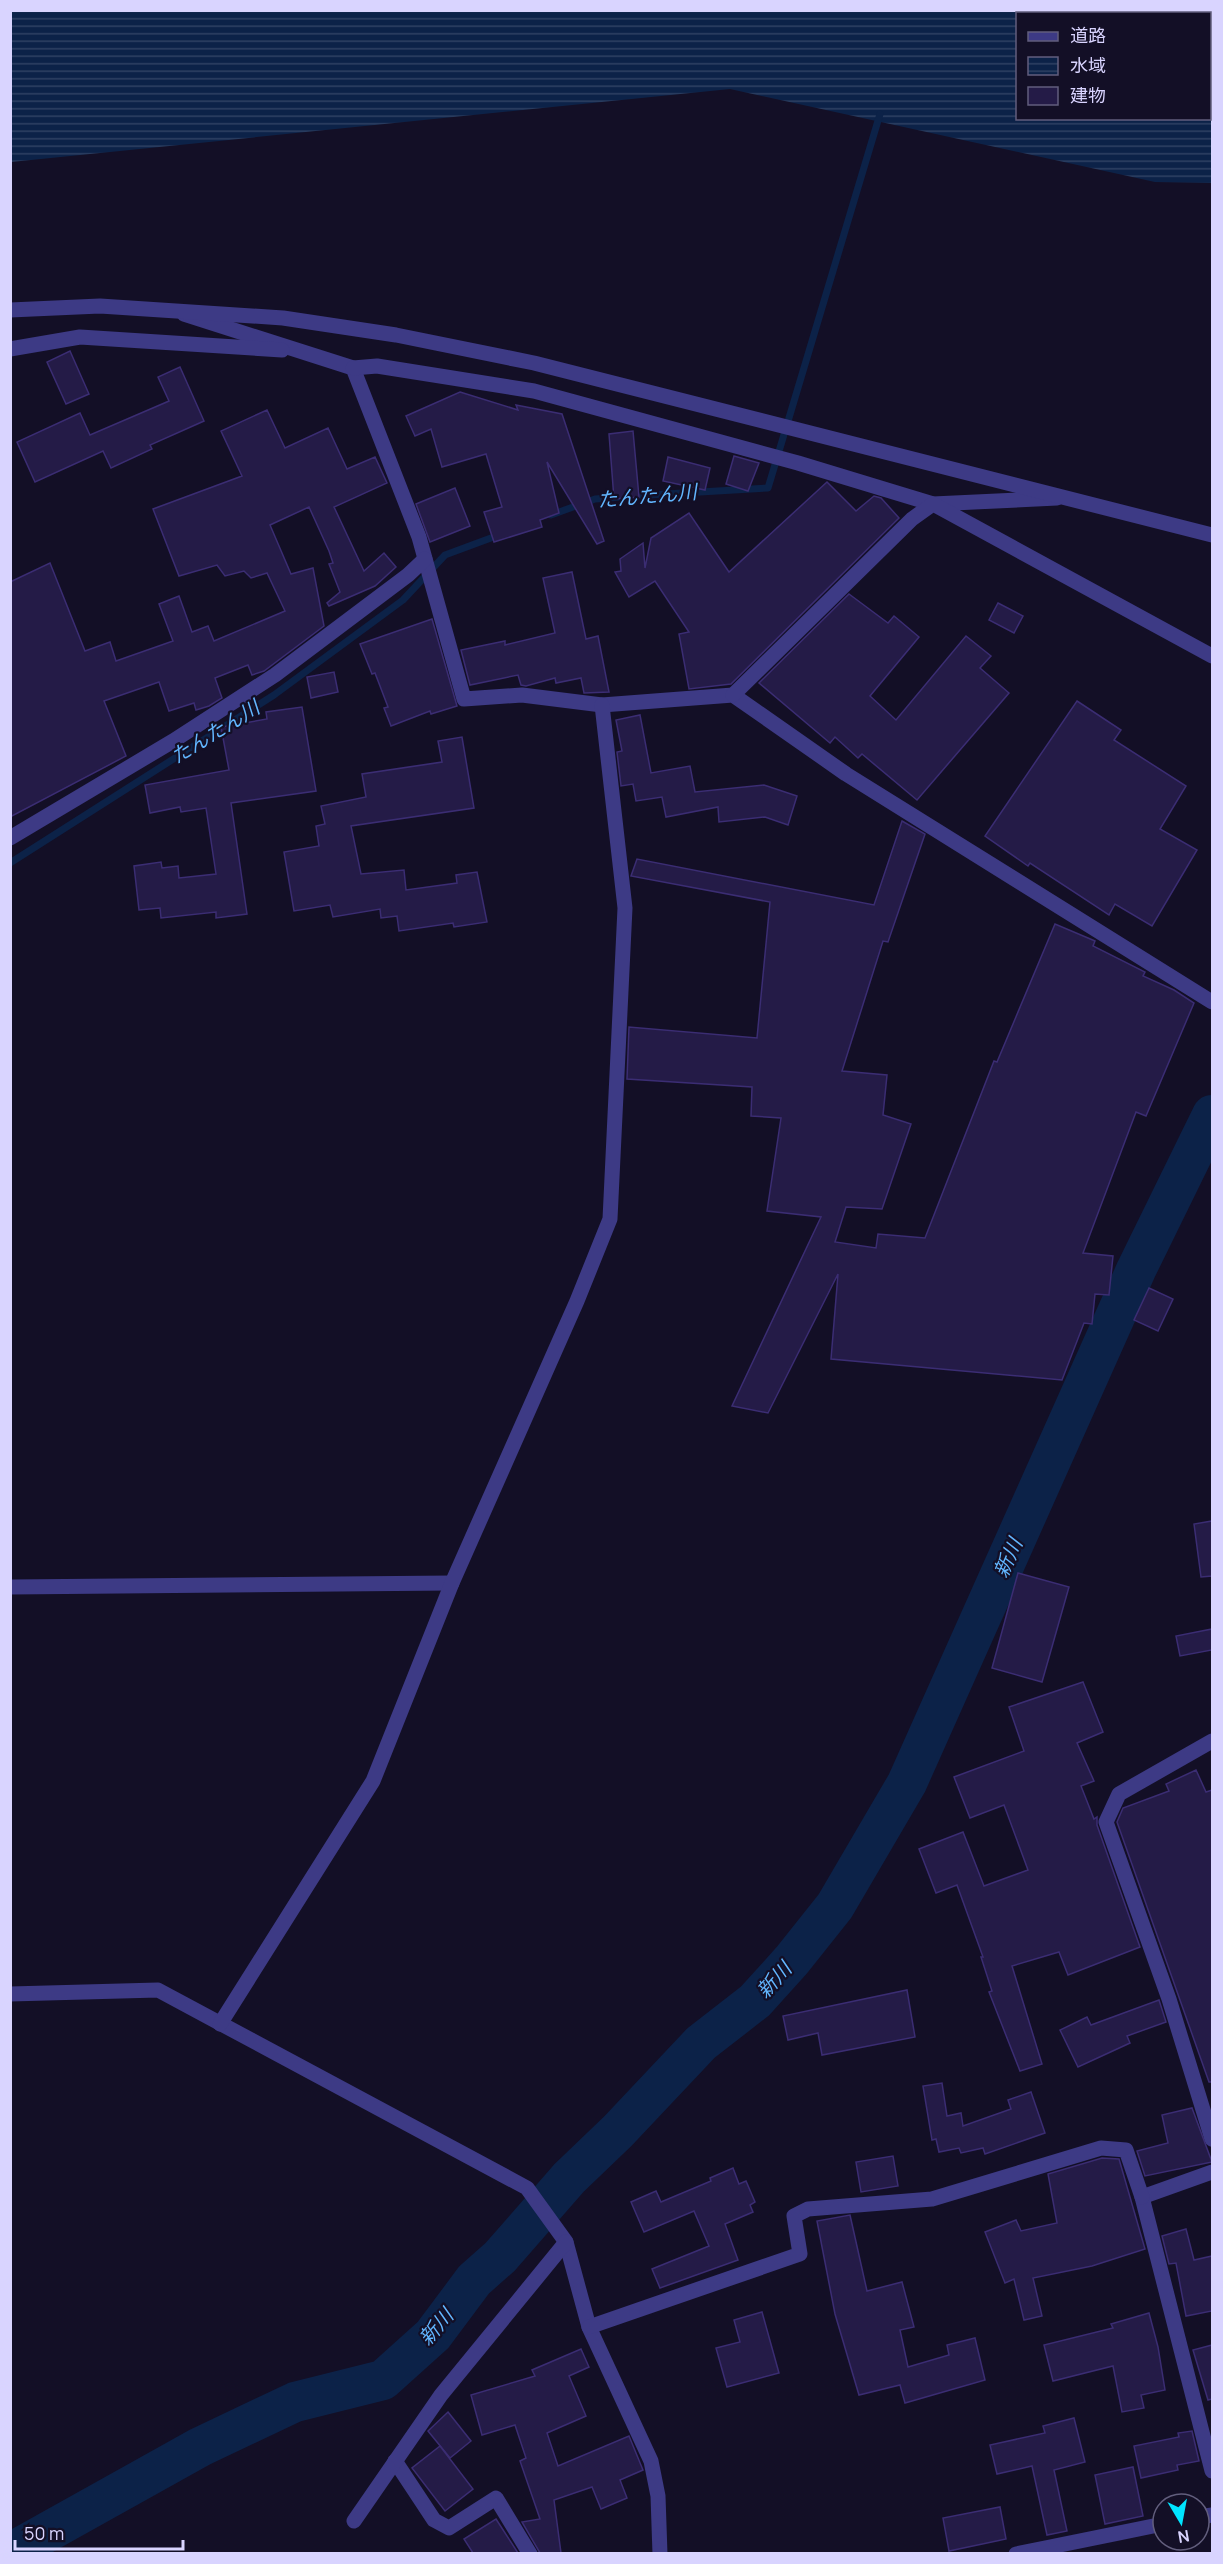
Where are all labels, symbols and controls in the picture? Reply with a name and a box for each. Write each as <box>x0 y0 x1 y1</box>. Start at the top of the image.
legend <box>1016 12 1211 120</box>
text: 道路 <box>1070 23 1106 47</box>
text: 水域 <box>1070 53 1106 77</box>
text: 建物 <box>1070 83 1106 107</box>
water label: たんたん川 <box>596 478 700 513</box>
water label: たんたん川 <box>165 693 266 770</box>
water label: 新川 <box>987 1532 1029 1582</box>
water label: 新川 <box>750 1954 798 2004</box>
water label: 新川 <box>412 2301 460 2351</box>
north arrow <box>1151 2492 1211 2552</box>
scale bar <box>15 2513 183 2551</box>
text: 50 m <box>24 2521 64 2545</box>
text: N <box>1176 2525 1191 2549</box>

